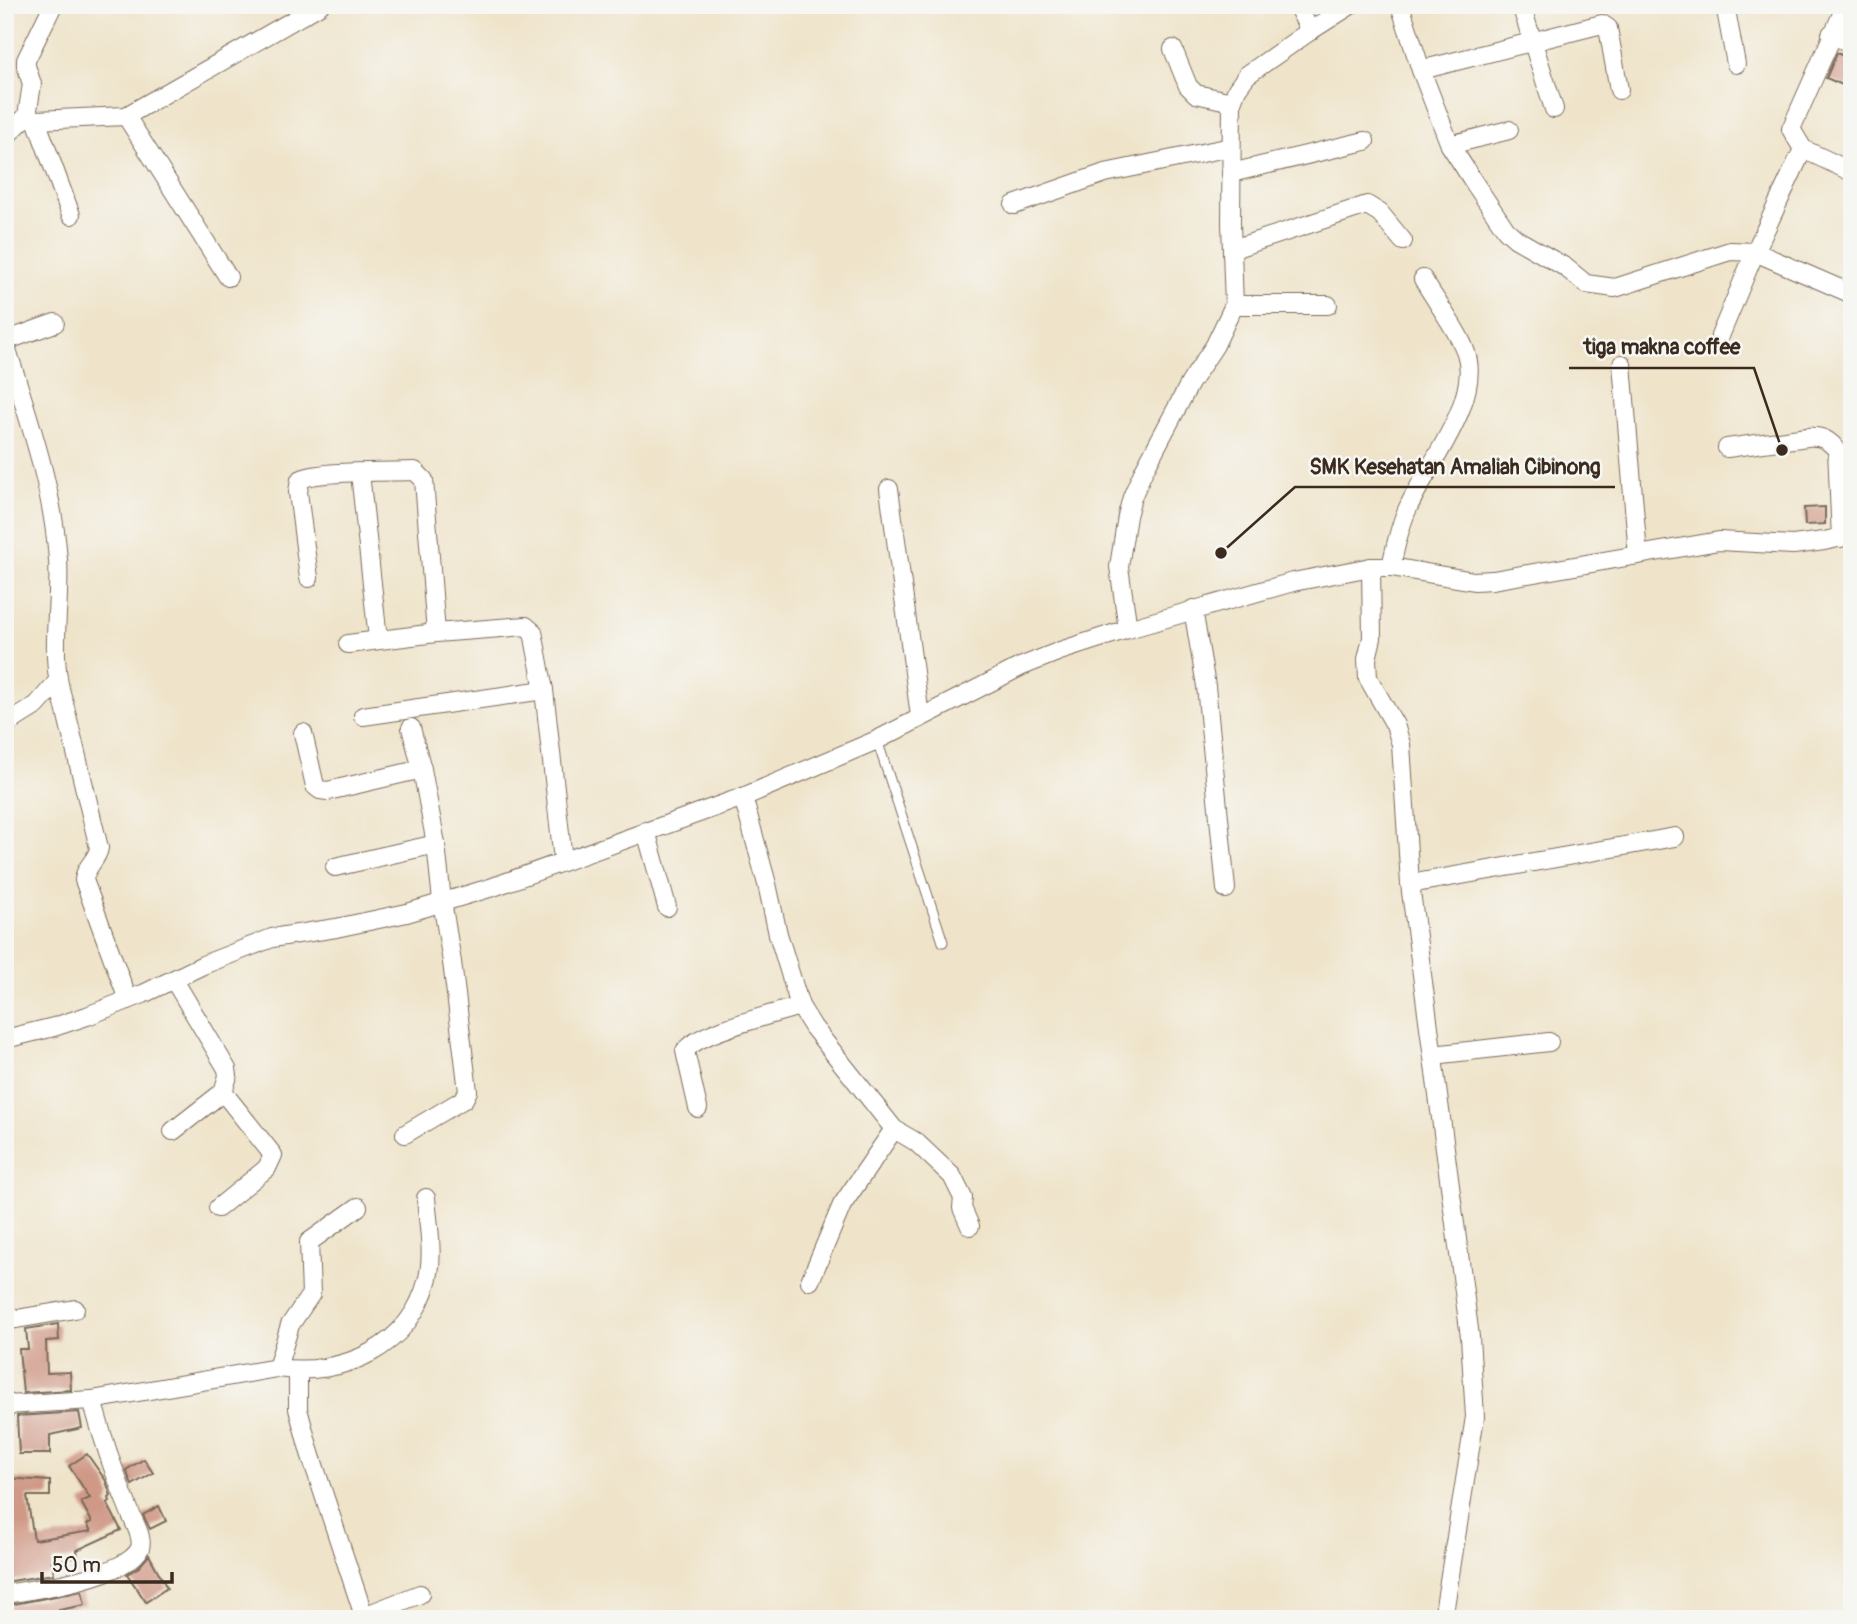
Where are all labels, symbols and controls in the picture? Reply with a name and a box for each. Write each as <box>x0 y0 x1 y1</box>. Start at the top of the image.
callout: tiga makna coffee <box>1569 326 1754 368</box>
text: tiga makna coffee <box>1583 334 1741 361</box>
callout: SMK Kesehatan Amaliah Cibinong <box>1295 445 1615 487</box>
text: SMK Kesehatan Amaliah Cibinong <box>1309 454 1601 481</box>
scale bar <box>42 1540 172 1584</box>
text: 50 m <box>52 1552 101 1579</box>

